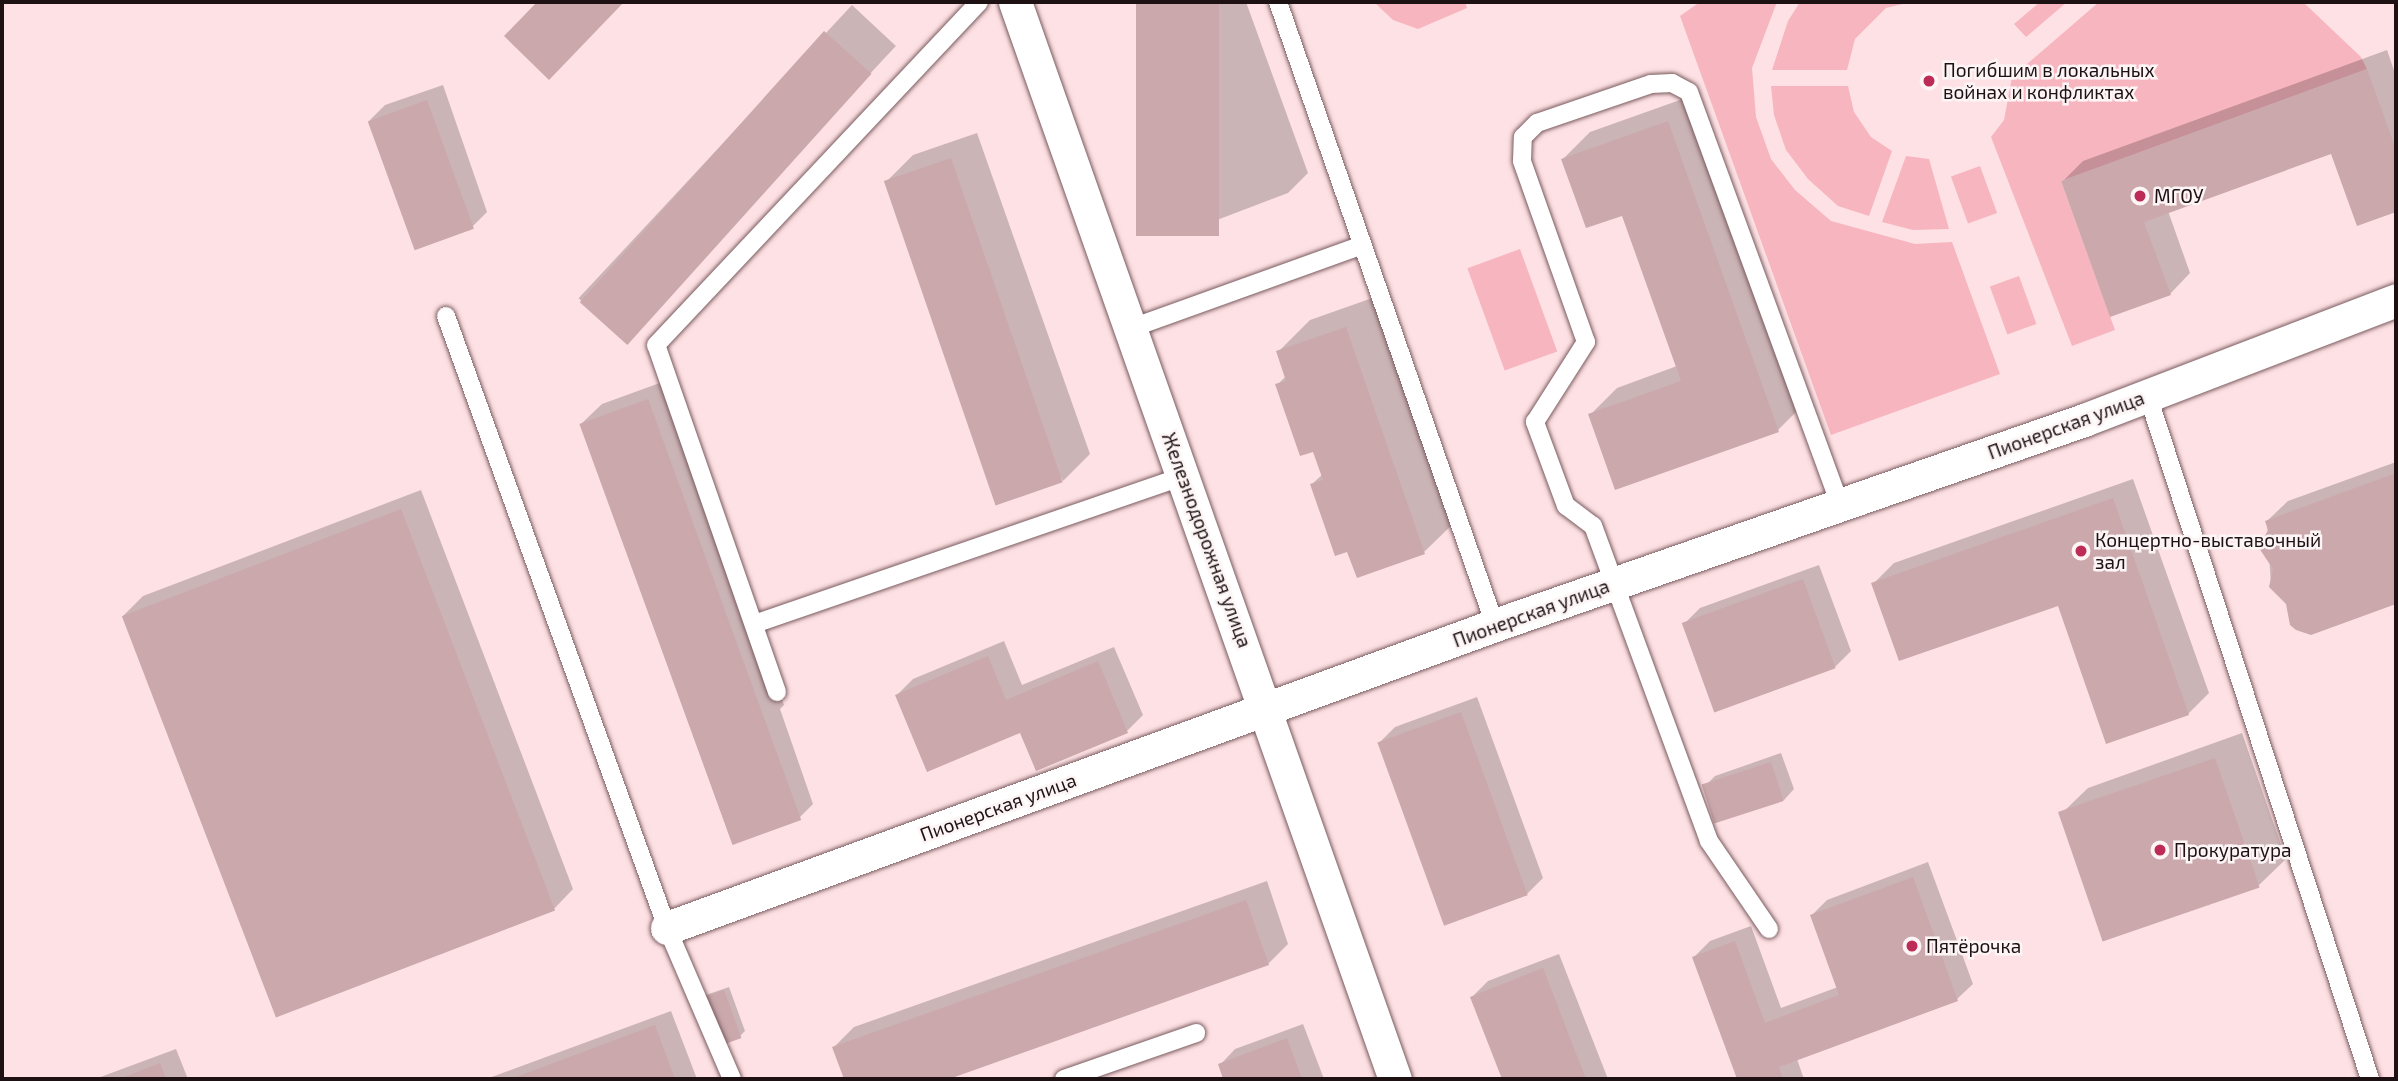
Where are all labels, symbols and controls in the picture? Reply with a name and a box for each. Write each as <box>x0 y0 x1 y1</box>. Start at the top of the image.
place label: Погибшим в локальных войнах и конфликтах <box>1943 59 2155 103</box>
marker: Погибшим в локальных войнах и конфликтах <box>1921 73 1937 89</box>
place label: МГОУ <box>2154 185 2203 207</box>
marker: МГОУ <box>2132 188 2148 204</box>
street label: Пионерская улица <box>1985 386 2147 464</box>
street label: Железнодорожная улица <box>1157 429 1257 651</box>
place label: Концертно-выставочный зал <box>2095 529 2321 573</box>
marker: Концертно-выставочный зал <box>2073 543 2089 559</box>
street label: Пионерская улица <box>1450 574 1612 652</box>
street label: Пионерская улица <box>917 768 1079 846</box>
place label: Прокуратура <box>2174 839 2291 861</box>
marker: Прокуратура <box>2152 842 2168 858</box>
place label: Пятёрочка <box>1926 935 2021 957</box>
marker: Пятёрочка <box>1904 938 1920 954</box>

